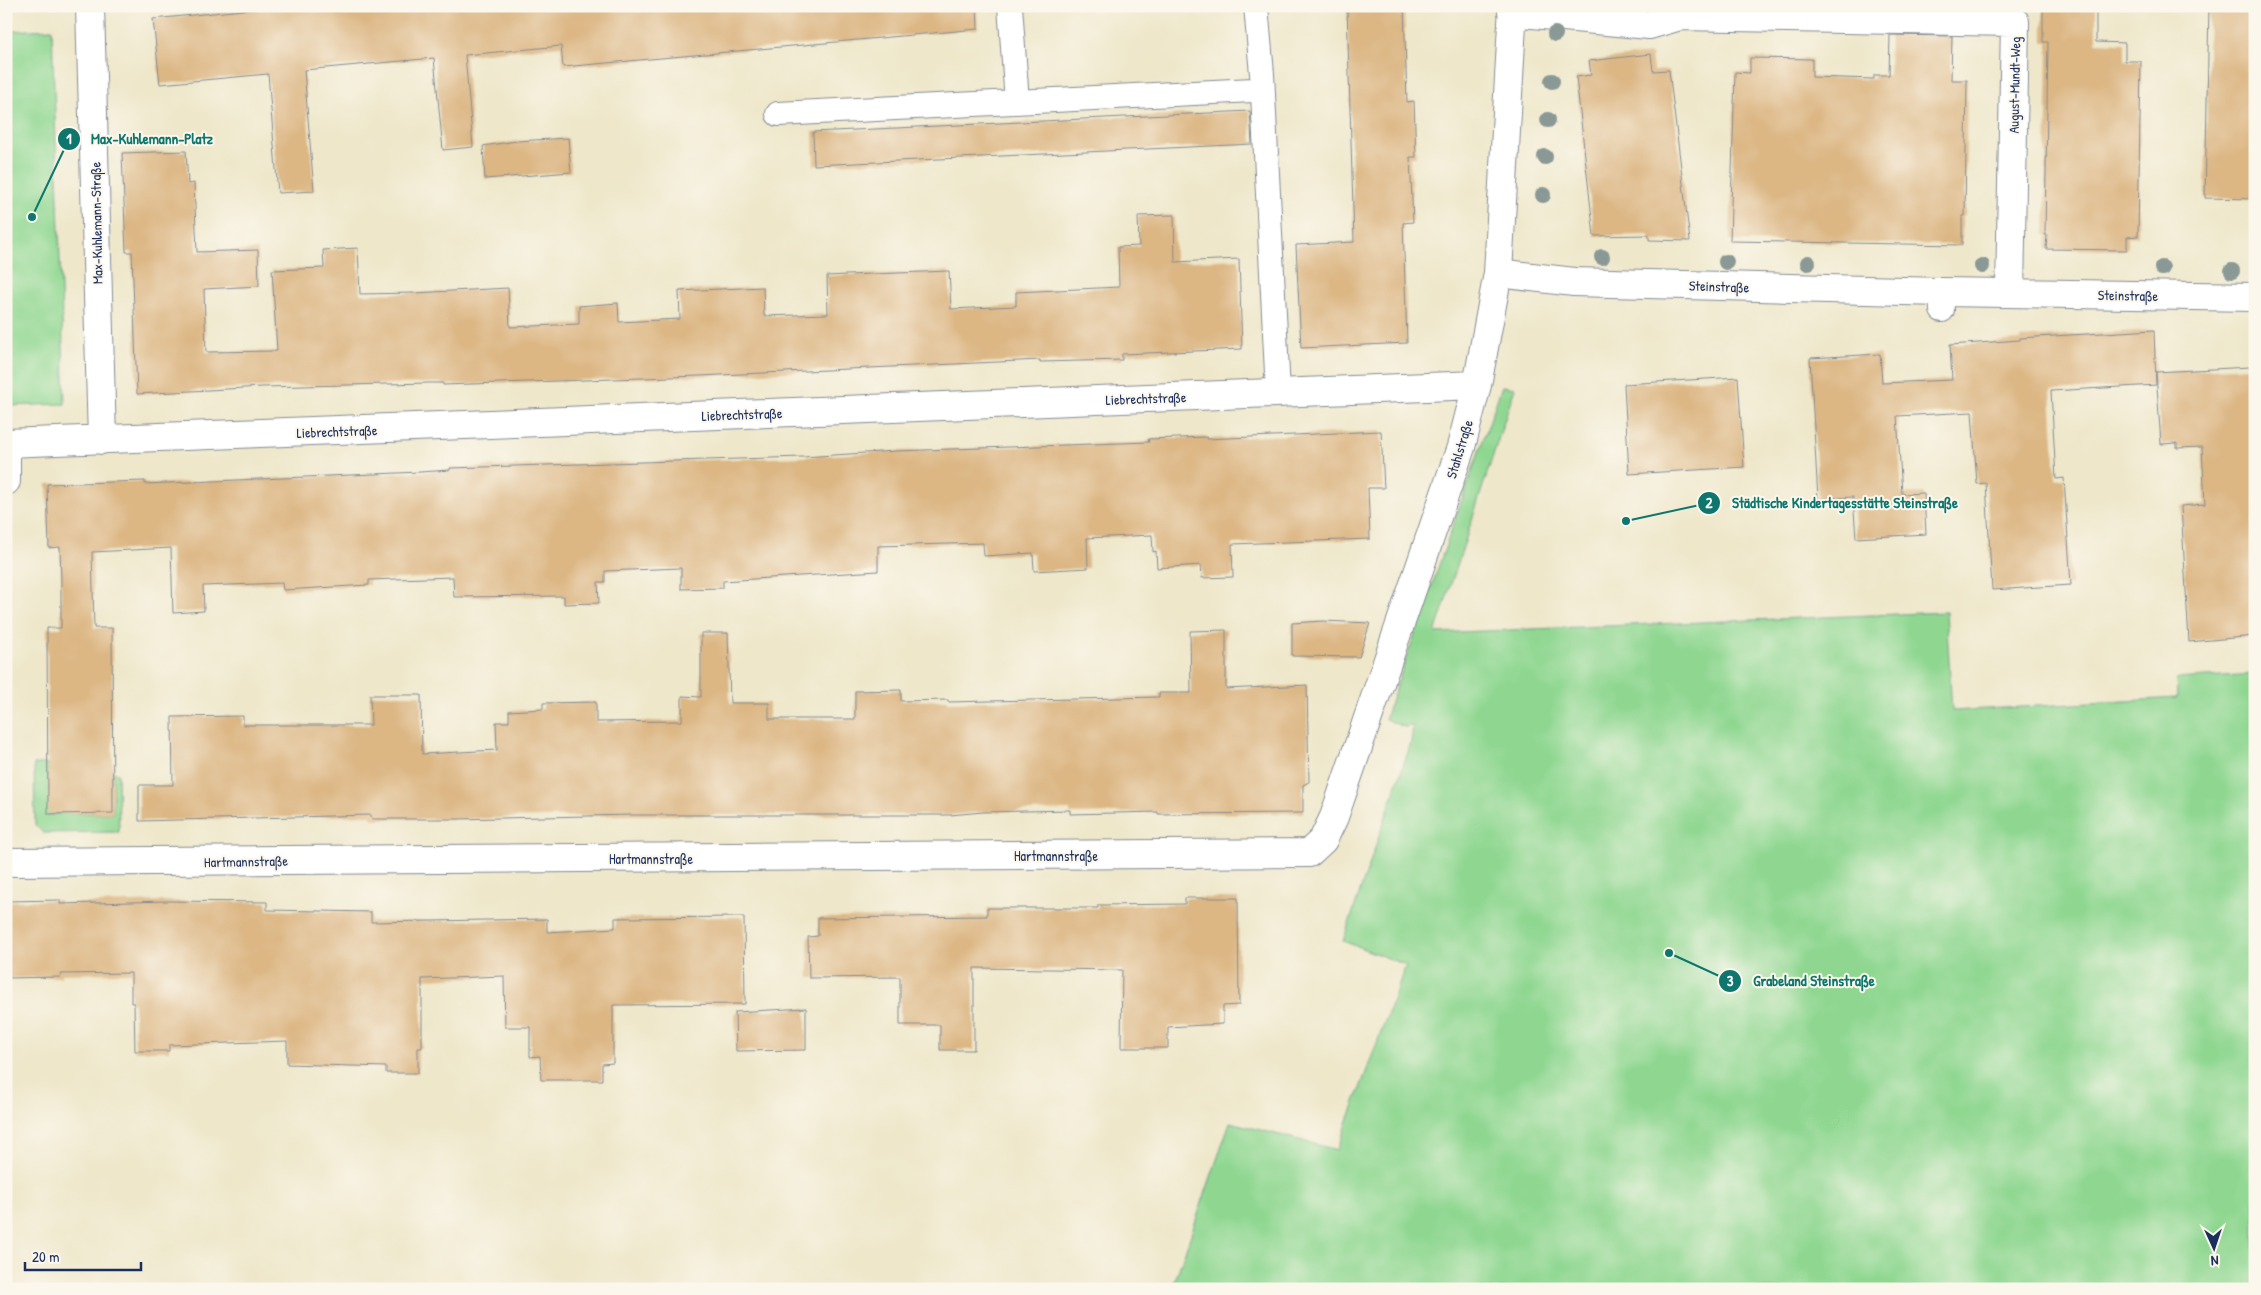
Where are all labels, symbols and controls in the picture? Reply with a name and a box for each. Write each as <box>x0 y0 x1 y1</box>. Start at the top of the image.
street label: August-Mundt-Weg <box>2004 36 2025 134</box>
callout: Max-Kuhlemann-Platz <box>56 124 223 154</box>
text: 1 <box>66 128 72 149</box>
text: Max-Kuhlemann-Platz <box>91 128 214 149</box>
street label: Max-Kuhlemann-Straße <box>85 161 108 284</box>
street label: Steinstraße <box>1688 275 1750 298</box>
street label: Steinstraße <box>2098 285 2159 306</box>
street label: Liebrechtstraße <box>1105 387 1187 410</box>
street label: Liebrechtstraße <box>701 403 783 426</box>
street label: Stahlstraße <box>1441 417 1478 481</box>
street label: Liebrechtstraße <box>296 420 378 443</box>
callout: Städtische Kindertagesstätte Steinstraße <box>1697 488 1968 518</box>
text: 2 <box>1705 492 1713 513</box>
text: Städtische Kindertagesstätte Steinstraße <box>1732 492 1958 514</box>
street label: Hartmannstraße <box>1014 846 1098 866</box>
street label: Hartmannstraße <box>609 849 693 869</box>
street label: Hartmannstraße <box>204 851 289 872</box>
callout: Grabeland Steinstraße <box>1718 966 1885 996</box>
text: 3 <box>1727 970 1734 991</box>
text: Grabeland Steinstraße <box>1753 970 1875 992</box>
north arrow <box>2188 1222 2238 1272</box>
scale bar <box>25 1240 141 1272</box>
text: 20 m <box>32 1246 59 1267</box>
text: N <box>2210 1252 2219 1271</box>

